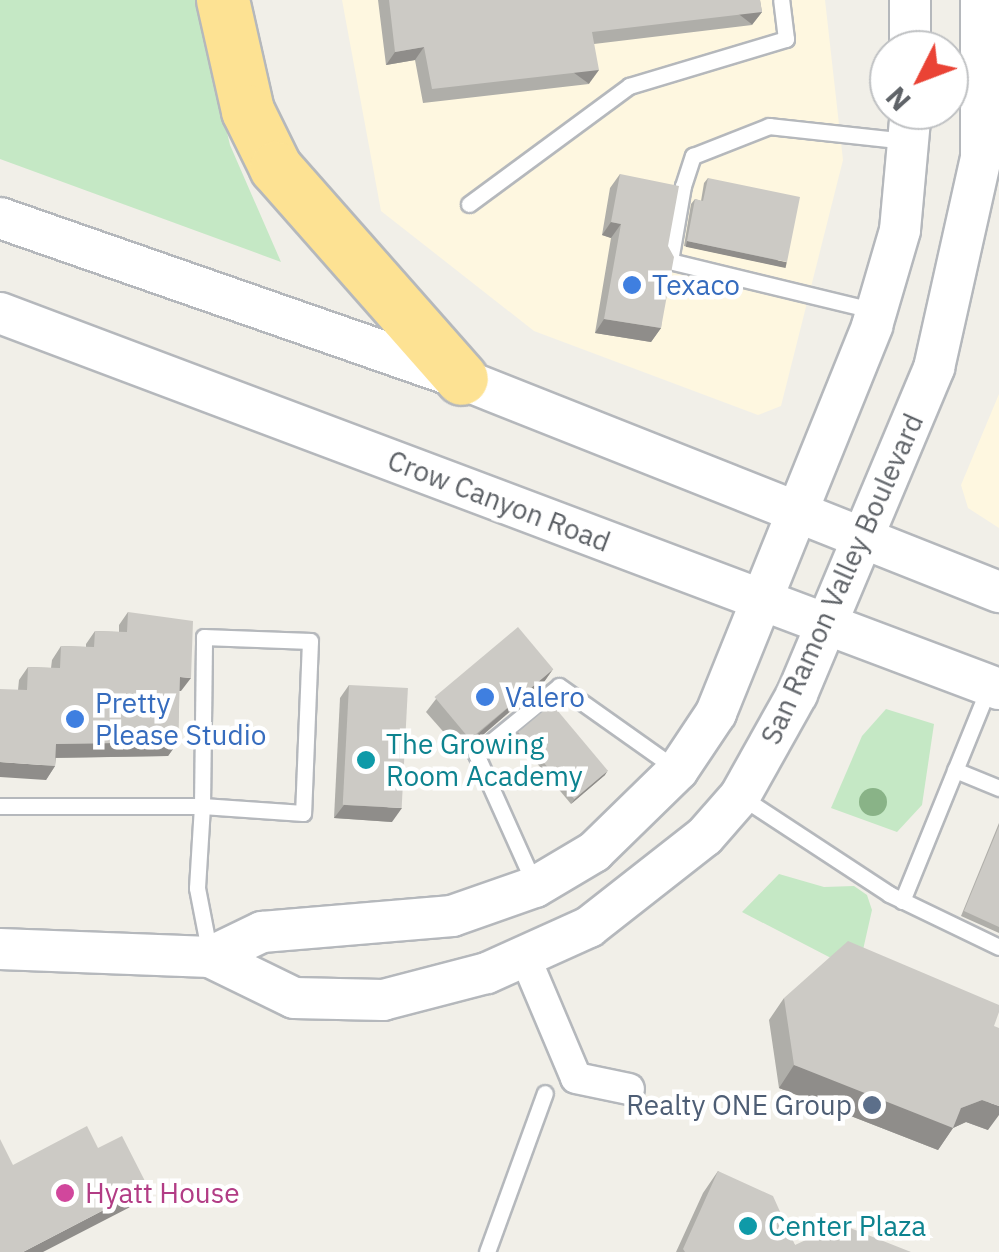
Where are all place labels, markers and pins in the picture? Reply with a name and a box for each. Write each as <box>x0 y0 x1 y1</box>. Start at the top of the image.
place label: Texaco <box>652 268 740 302</box>
marker: Texaco <box>621 274 643 296</box>
place label: Valero <box>505 680 585 714</box>
place label: Pretty Please Studio <box>95 686 266 752</box>
marker: Valero <box>474 686 496 708</box>
marker: Pretty Please Studio <box>64 708 86 730</box>
place label: The Growing Room Academy <box>386 727 583 793</box>
marker: The Growing Room Academy <box>355 749 377 771</box>
place label: Realty ONE Group <box>626 1088 852 1122</box>
marker: Realty ONE Group <box>861 1094 883 1116</box>
place label: Hyatt House <box>85 1176 240 1210</box>
marker: Hyatt House <box>54 1182 76 1204</box>
place label: Center Plaza <box>768 1209 926 1243</box>
marker: Center Plaza <box>737 1215 759 1237</box>

